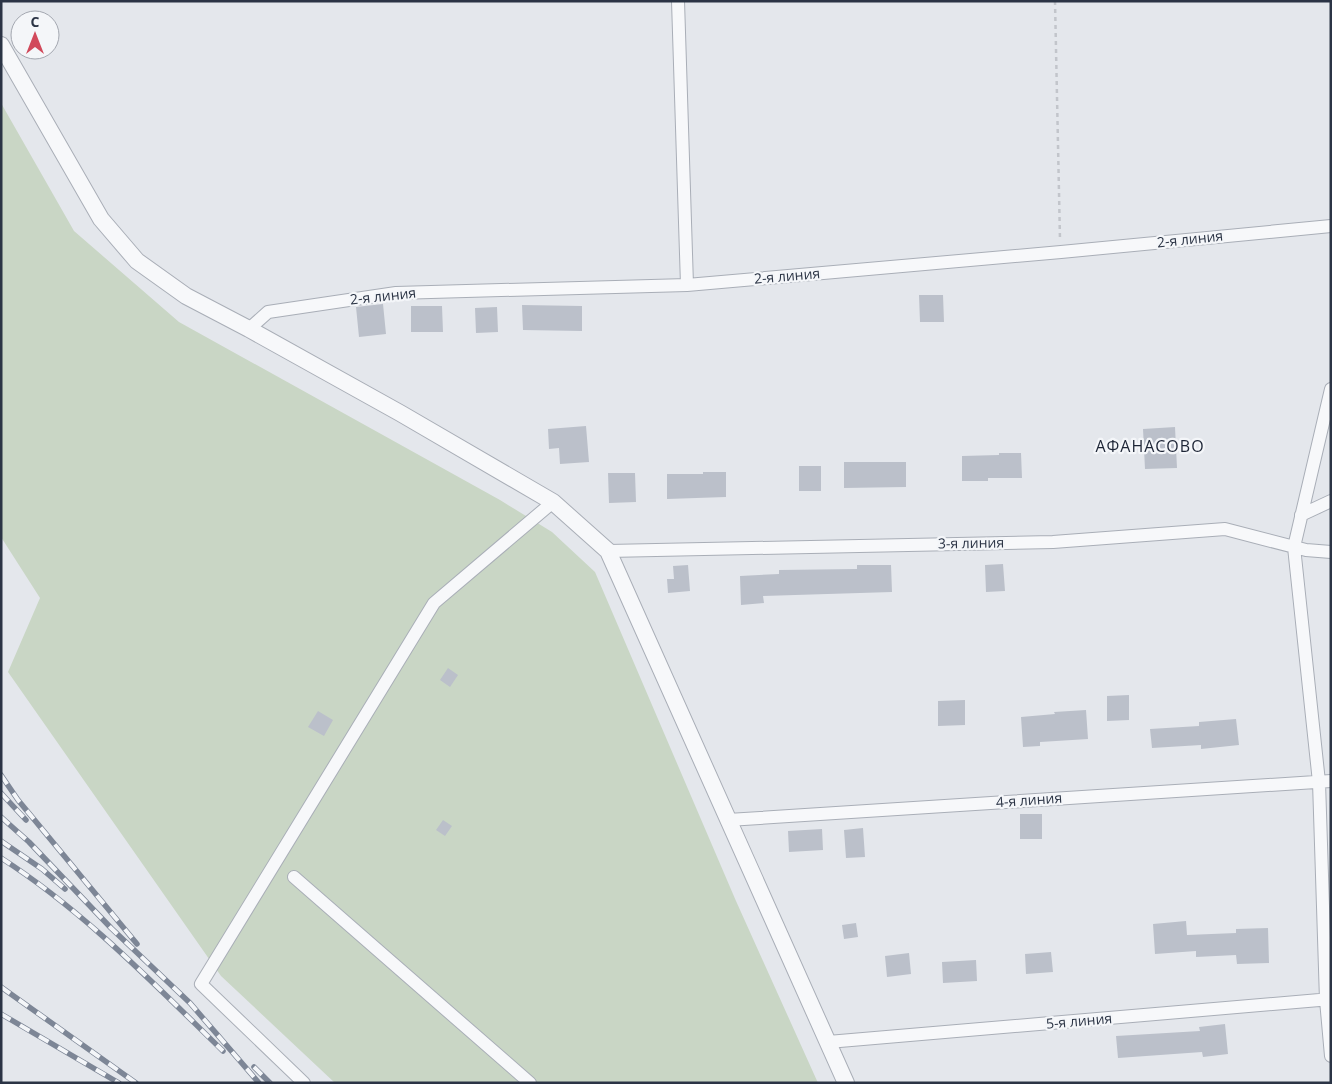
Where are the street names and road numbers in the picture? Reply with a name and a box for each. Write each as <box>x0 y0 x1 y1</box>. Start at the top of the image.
street label: 2-я линия <box>1156 226 1224 251</box>
street label: 2-я линия <box>753 263 821 288</box>
street label: 2-я линия <box>349 283 417 308</box>
street label: 3-я линия <box>938 532 1004 553</box>
street label: 4-я линия <box>995 788 1063 811</box>
street label: 5-я линия <box>1045 1008 1113 1033</box>

